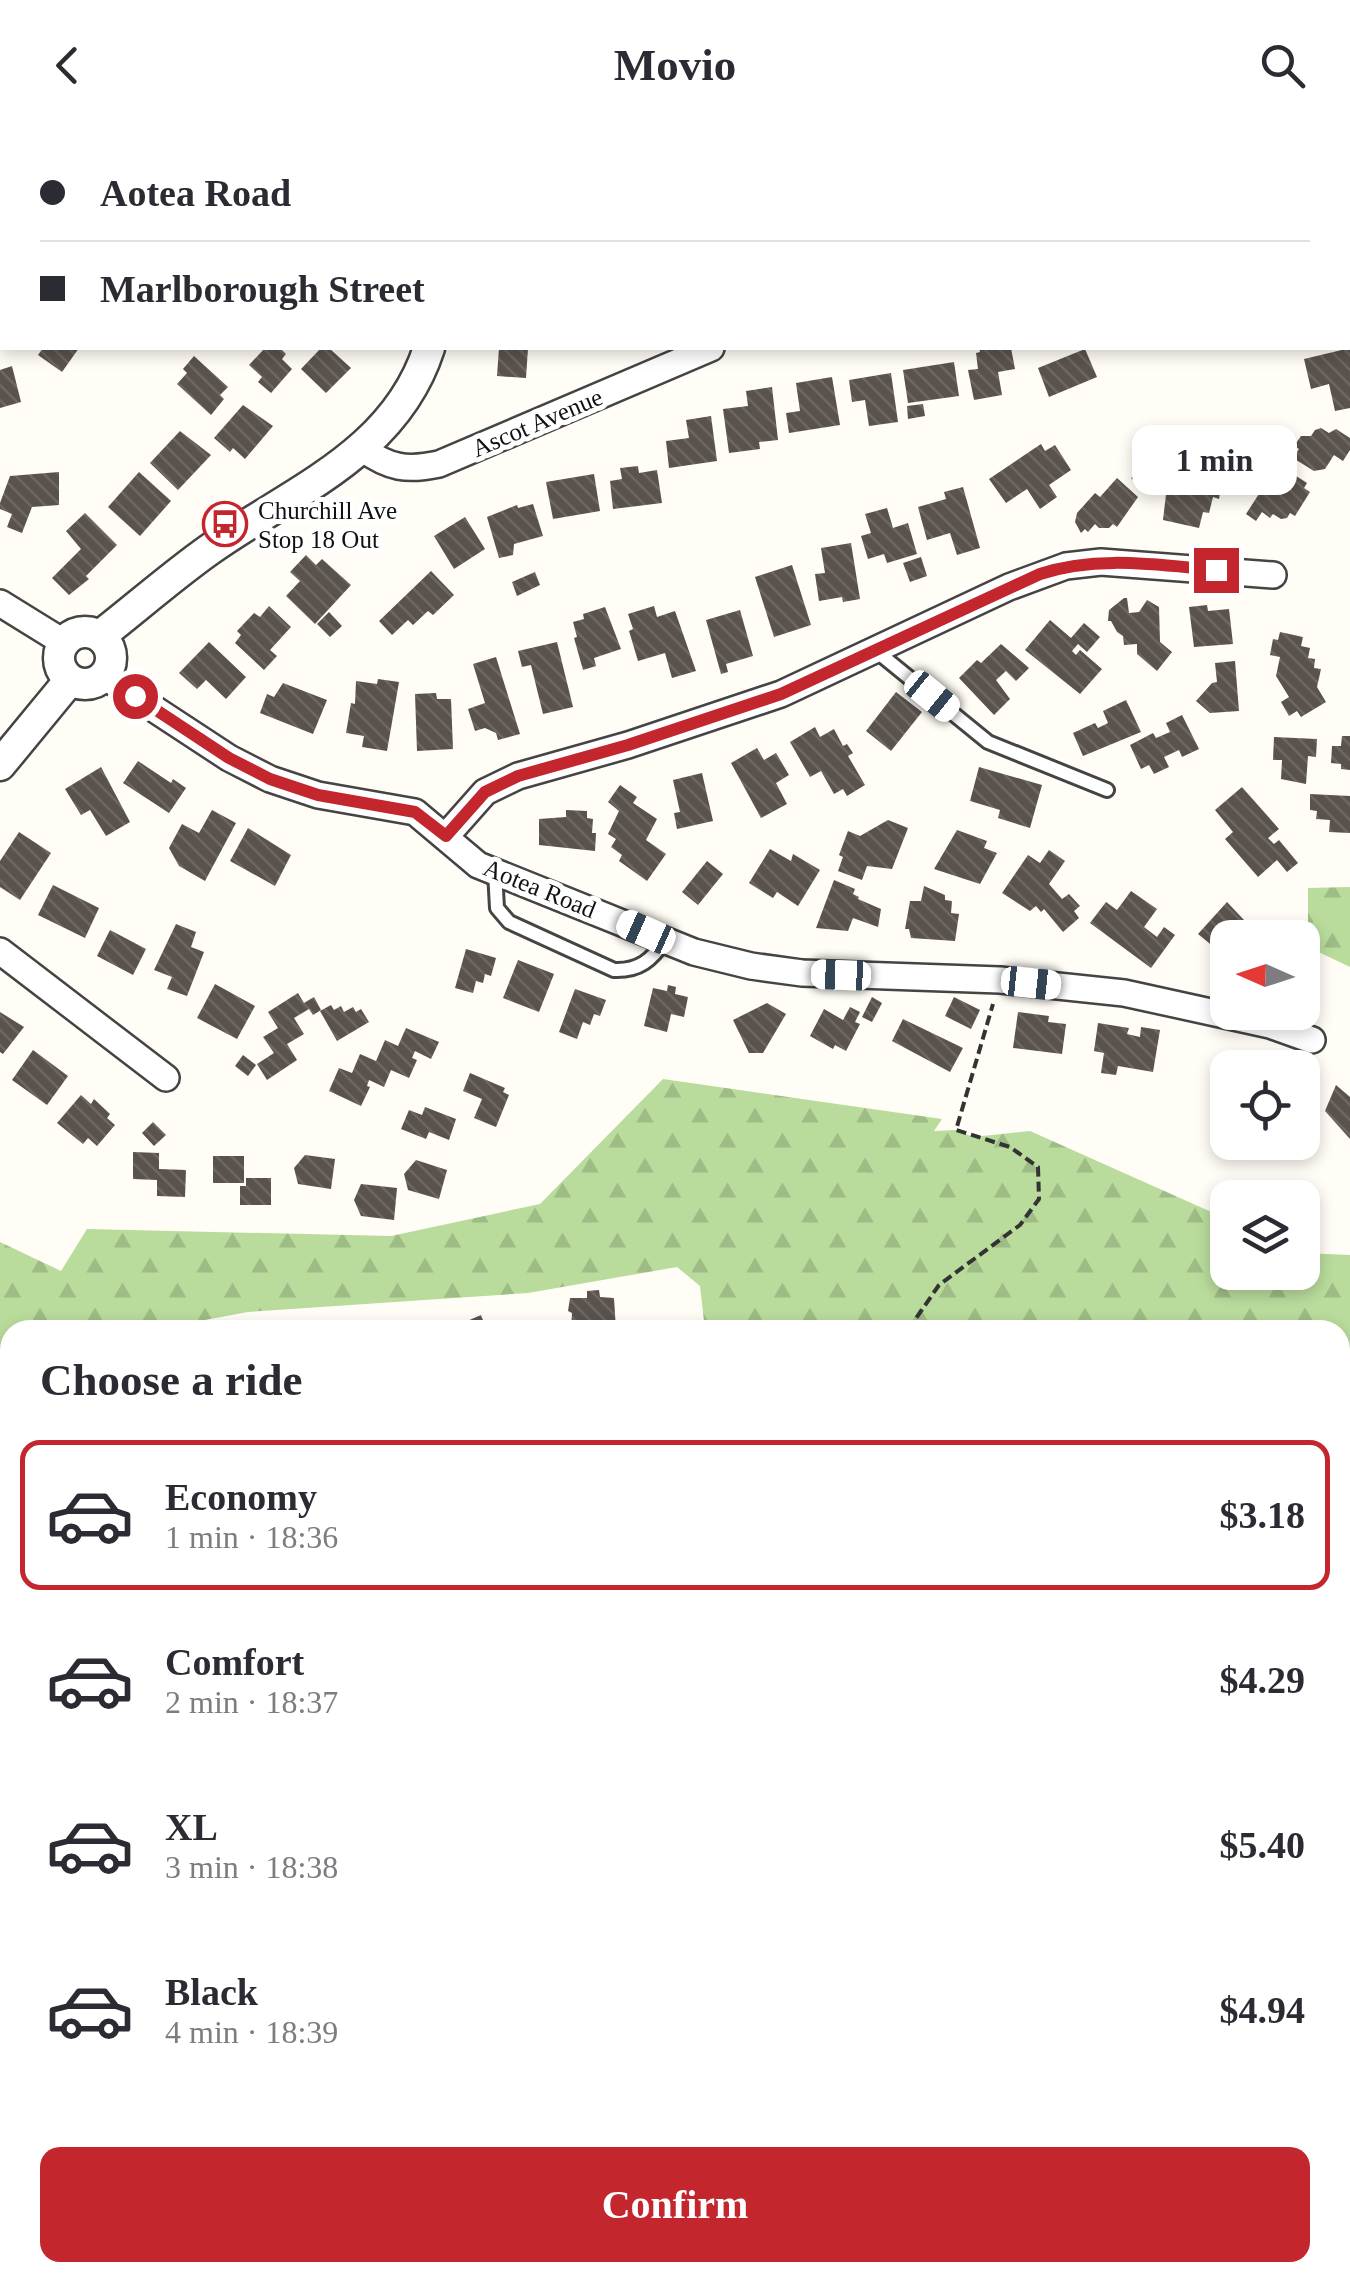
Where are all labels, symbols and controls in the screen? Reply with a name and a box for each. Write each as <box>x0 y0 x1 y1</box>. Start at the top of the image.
icon: back <box>40 38 95 93</box>
icon: search <box>1255 38 1310 93</box>
text: Movio <box>614 40 736 90</box>
text: Aotea Road <box>100 172 291 214</box>
text: Marlborough Street <box>100 268 425 310</box>
street label: Ascot Avenue <box>468 383 606 462</box>
callout: 1 min <box>1134 425 1298 495</box>
text: 1 min <box>1176 442 1253 478</box>
place label: Churchill Ave Stop 18 Out <box>258 497 397 553</box>
bus stop icon: Churchill Ave Stop 18 Out <box>202 501 248 547</box>
route end <box>1194 548 1239 593</box>
car <box>899 665 965 727</box>
route start <box>113 674 158 719</box>
street label: Aotea Road <box>480 854 600 923</box>
car <box>612 906 680 958</box>
north arrow <box>1210 920 1320 1030</box>
map controls <box>1210 920 1320 1290</box>
car <box>810 959 872 991</box>
car <box>1000 965 1062 1001</box>
button: locate <box>1210 1050 1320 1160</box>
button: layers <box>1210 1180 1320 1290</box>
text: Choose a ride <box>40 1355 303 1405</box>
icon: car <box>45 1470 135 1560</box>
text: Economy <box>165 1476 317 1518</box>
text: $3.18 <box>1220 1494 1305 1536</box>
text: 1 min · 18:36 <box>165 1519 338 1555</box>
icon: car <box>45 1635 135 1725</box>
text: Comfort <box>165 1641 304 1683</box>
text: $4.29 <box>1220 1659 1305 1701</box>
text: 2 min · 18:37 <box>165 1684 338 1720</box>
icon: car <box>45 1800 135 1890</box>
text: XL <box>165 1806 218 1848</box>
text: $5.40 <box>1220 1824 1305 1866</box>
text: 3 min · 18:38 <box>165 1849 338 1885</box>
icon: car <box>45 1965 135 2055</box>
text: Black <box>165 1971 258 2013</box>
text: $4.94 <box>1220 1989 1305 2031</box>
text: 4 min · 18:39 <box>165 2014 338 2050</box>
button: Confirm <box>40 2147 1310 2262</box>

